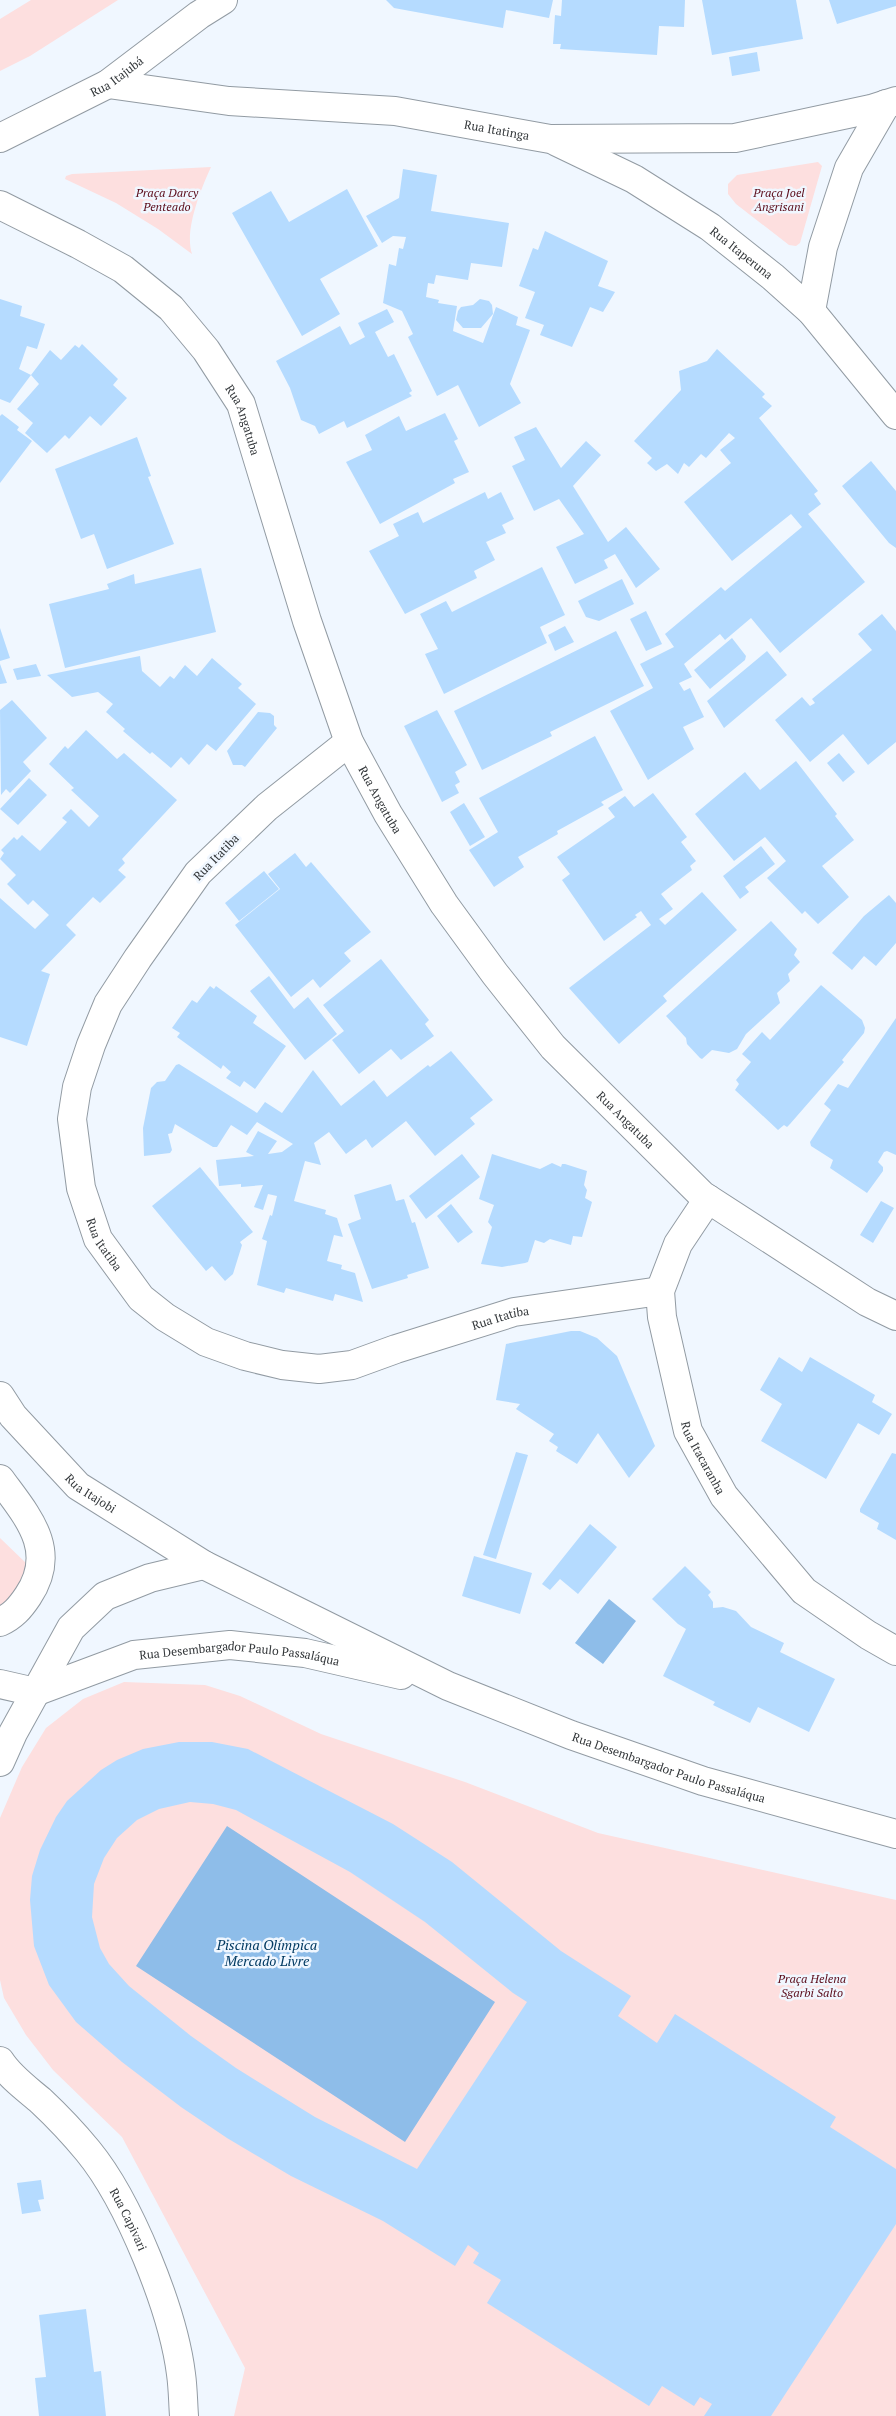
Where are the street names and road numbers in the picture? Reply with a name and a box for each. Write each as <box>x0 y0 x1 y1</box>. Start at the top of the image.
street label: Rua Itajubá <box>87 53 146 99</box>
street label: Rua Itatinga <box>463 116 531 143</box>
street label: Rua Itaperuna <box>708 223 776 282</box>
street label: Rua Angatuba <box>223 381 264 457</box>
street label: Rua Angatuba <box>356 763 406 836</box>
street label: Rua Itatiba <box>190 831 242 883</box>
street label: Rua Angatuba <box>594 1088 658 1151</box>
street label: Rua Itatiba <box>84 1216 126 1273</box>
street label: Rua Itatiba <box>470 1302 530 1332</box>
street label: Rua Itacaranha <box>678 1420 729 1497</box>
street label: Rua Itajobi <box>63 1470 119 1516</box>
street label: Rua Desembargador Paulo Passaláqua <box>138 1637 341 1668</box>
street label: Rua Desembargador Paulo Passaláqua <box>570 1729 767 1805</box>
street label: Rua Capivari <box>107 2185 151 2253</box>

